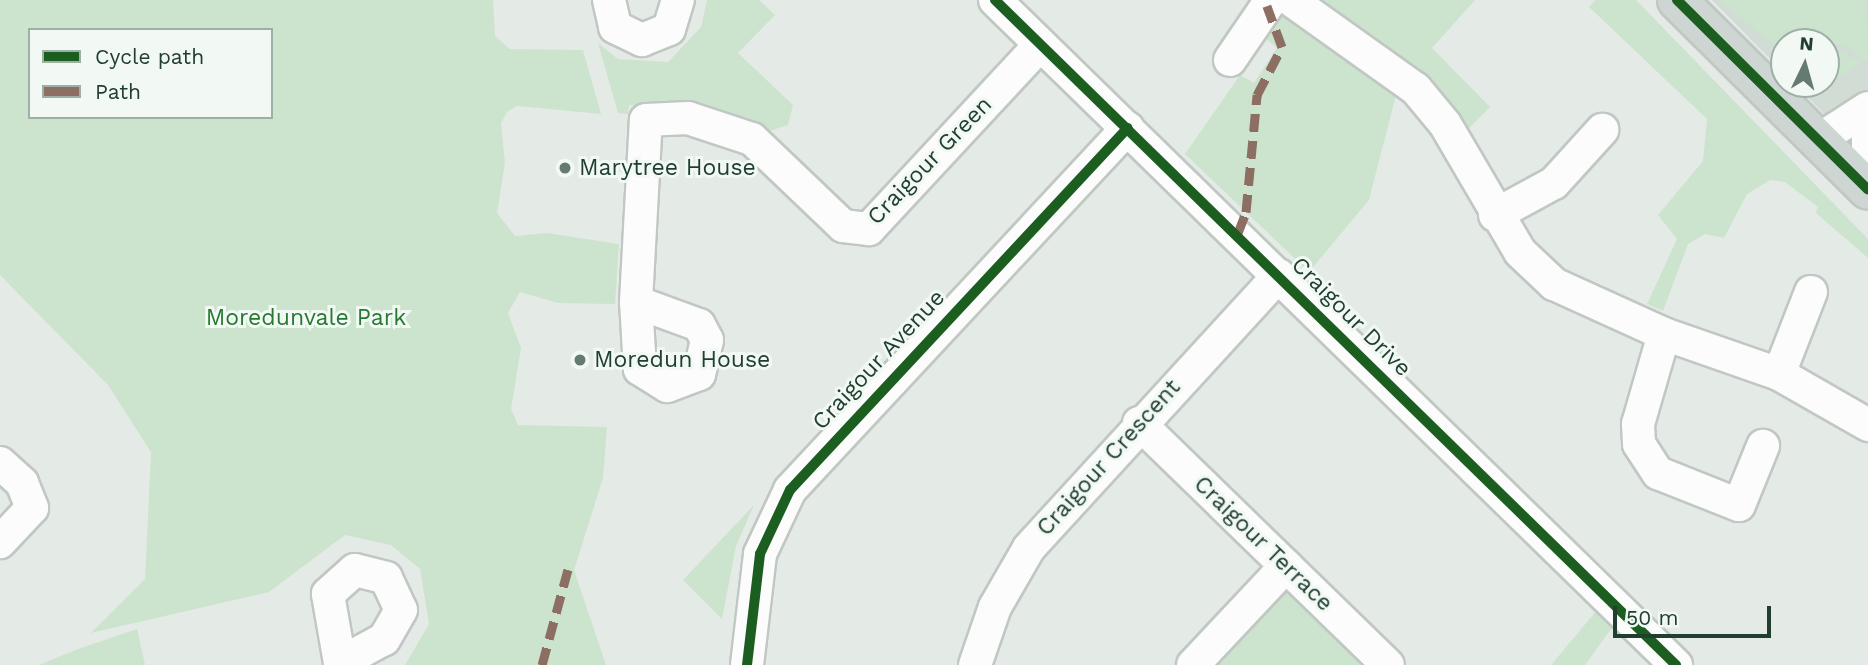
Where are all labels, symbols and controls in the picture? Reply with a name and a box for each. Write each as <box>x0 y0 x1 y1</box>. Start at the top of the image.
legend <box>28 28 273 119</box>
north arrow <box>1770 28 1840 98</box>
text: N <box>1799 32 1815 56</box>
text: Cycle path <box>95 44 204 69</box>
text: Path <box>95 79 141 104</box>
street label: Craigour Green <box>862 91 998 231</box>
place label: Marytree House <box>579 154 756 182</box>
marker: Marytree House <box>557 160 573 176</box>
street label: Craigour Drive <box>1285 251 1417 383</box>
street label: Craigour Avenue <box>807 284 951 436</box>
park label: Moredunvale Park <box>206 304 406 332</box>
place label: Moredun House <box>594 346 770 374</box>
marker: Moredun House <box>572 352 588 368</box>
street label: Craigour Crescent <box>1031 374 1187 542</box>
street label: Craigour Terrace <box>1187 470 1339 618</box>
scale bar <box>1616 592 1773 636</box>
text: 50 m <box>1626 605 1678 630</box>

